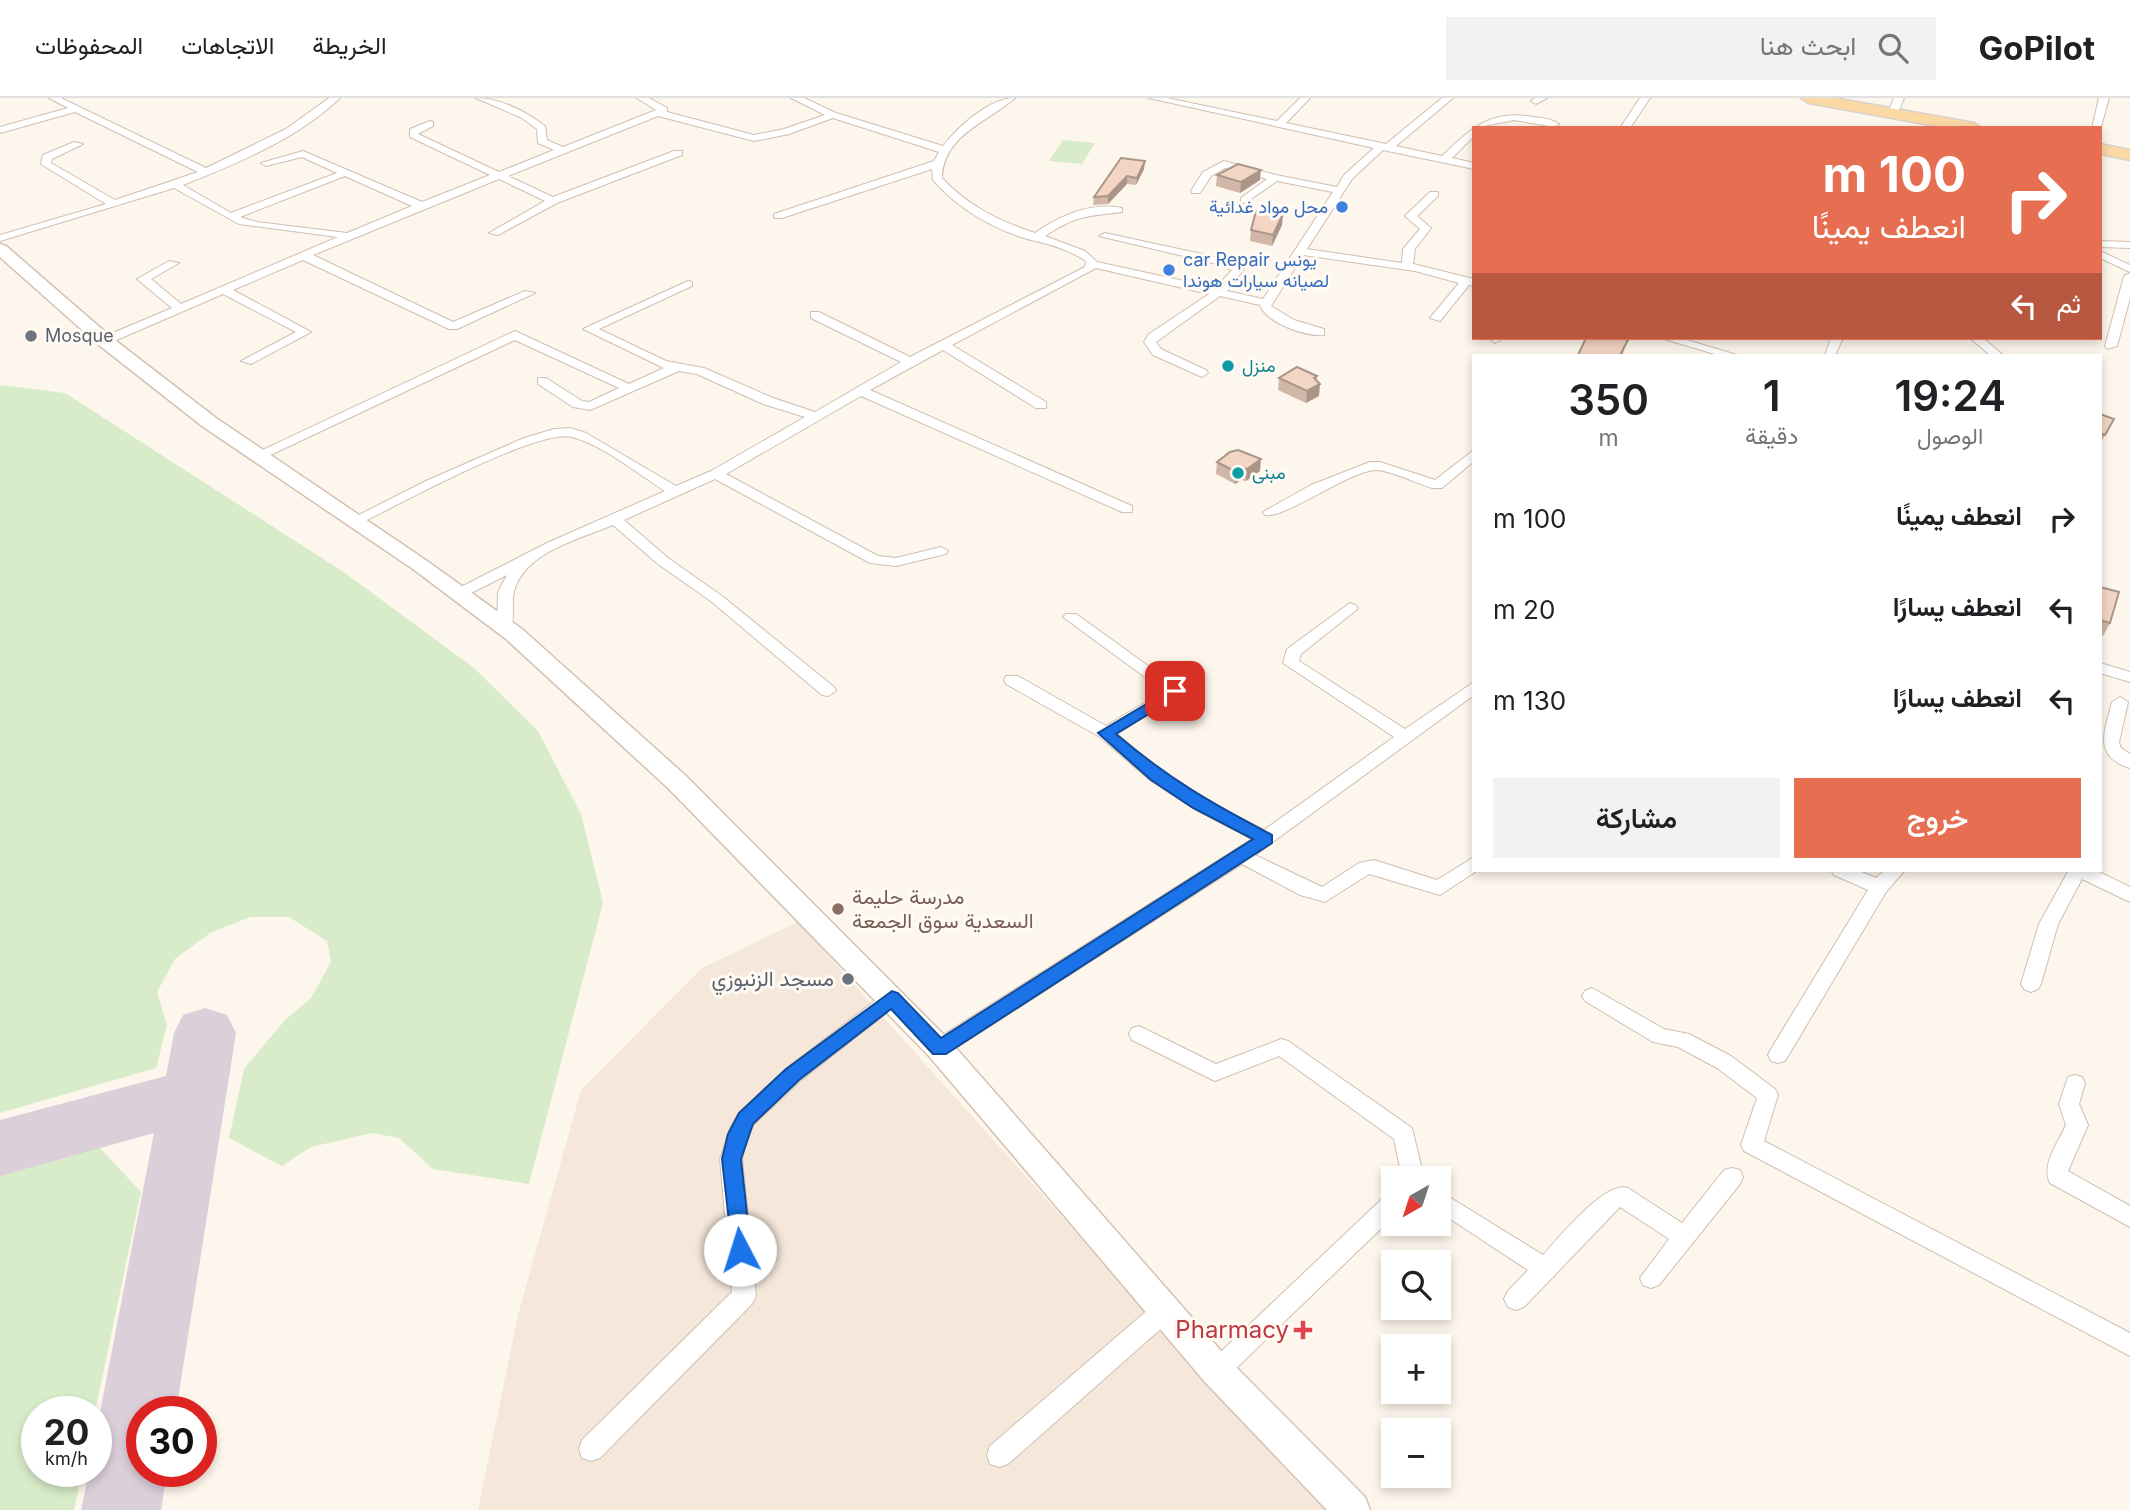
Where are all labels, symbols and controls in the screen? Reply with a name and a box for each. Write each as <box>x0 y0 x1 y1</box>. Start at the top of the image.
search box <box>1446 17 1936 80</box>
text: GoPilot <box>1978 28 2095 68</box>
icon: search <box>1874 29 1912 67</box>
text: ابحث هنا <box>1760 30 1856 61</box>
text: المحفوظات <box>35 31 143 60</box>
text: الاتجاهات <box>181 31 274 60</box>
text: الخريطة <box>312 31 387 60</box>
text: 100 m <box>1822 145 1966 204</box>
icon: right <box>1990 154 2081 245</box>
place label: محل مواد غدائية <box>1209 196 1328 218</box>
marker: محل مواد غدائية <box>1334 199 1350 215</box>
text: انعطف يمينًا <box>1812 207 1966 246</box>
place label: car Repair يونس لصيانه سيارات هوندا <box>1183 249 1329 292</box>
marker: car Repair يونس لصيانه سيارات هوندا <box>1161 262 1177 278</box>
icon: left <box>2005 287 2043 325</box>
text: ثم <box>2057 288 2081 319</box>
place label: Mosque <box>45 325 114 346</box>
marker: Mosque <box>23 328 39 344</box>
place label: منزل <box>1242 355 1276 377</box>
marker: منزل <box>1220 358 1236 374</box>
text: 1 <box>1763 370 1781 421</box>
text: 19:24 <box>1894 370 2006 421</box>
text: 350 <box>1568 374 1649 425</box>
text: دقيقة <box>1745 422 1798 450</box>
text: الوصول <box>1917 422 1983 450</box>
text: m <box>1598 424 1619 452</box>
place label: مبنى <box>1252 462 1286 484</box>
marker: مبنى <box>1230 465 1246 481</box>
text: انعطف يمينًا <box>1896 500 2022 531</box>
icon: right <box>2043 500 2081 538</box>
text: 100 m <box>1493 503 1566 534</box>
text: انعطف يسارًا <box>1893 591 2022 622</box>
icon: left <box>2043 591 2081 629</box>
text: 20 m <box>1493 594 1555 625</box>
pin <box>1145 661 1205 721</box>
icon: arrive <box>1156 672 1194 710</box>
text: انعطف يسارًا <box>1893 682 2022 713</box>
icon: left <box>2043 682 2081 720</box>
text: 130 m <box>1493 685 1566 716</box>
button: مشاركة <box>1493 778 1780 858</box>
button: خروج <box>1794 778 2081 858</box>
place label: مدرسة حليمة السعدية سوق الجمعة <box>852 884 1034 934</box>
marker: مدرسة حليمة السعدية سوق الجمعة <box>830 901 846 917</box>
place label: مسجد الزنبوزي <box>711 966 834 996</box>
marker: مسجد الزنبوزي <box>840 971 856 987</box>
north arrow <box>1381 1166 1451 1236</box>
map controls <box>1381 1166 1451 1488</box>
position arrow <box>703 1213 777 1287</box>
button: search <box>1381 1250 1451 1320</box>
place label: Pharmacy <box>1175 1315 1289 1344</box>
marker: Pharmacy <box>1295 1322 1311 1338</box>
button: + <box>1381 1334 1451 1404</box>
speed limit sign: 30 <box>126 1396 217 1487</box>
text: 20 <box>44 1411 89 1453</box>
button: − <box>1381 1418 1451 1488</box>
text: km/h <box>45 1448 88 1469</box>

